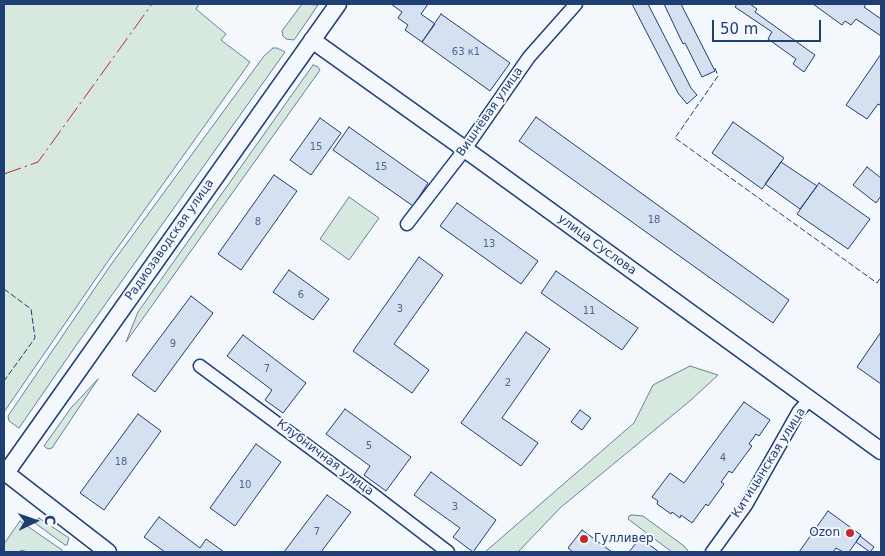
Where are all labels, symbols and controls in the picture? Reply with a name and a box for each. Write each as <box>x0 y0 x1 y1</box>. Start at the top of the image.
scale bar <box>715 10 824 42</box>
text: 50 m <box>720 20 758 38</box>
house number: 63 к1 <box>452 46 480 58</box>
street label: Вишнёвая улица <box>454 65 526 159</box>
house number: 15 <box>310 141 322 153</box>
house number: 15 <box>375 161 387 173</box>
street label: Радиозаводская улица <box>123 177 217 303</box>
street label: улица Суслова <box>555 212 639 278</box>
house number: 18 <box>648 214 660 226</box>
house number: 8 <box>255 216 261 228</box>
house number: 13 <box>483 238 495 250</box>
house number: 6 <box>298 289 304 301</box>
house number: 3 <box>397 303 403 315</box>
house number: 11 <box>583 305 595 317</box>
house number: 9 <box>170 338 176 350</box>
house number: 7 <box>264 363 270 375</box>
house number: 2 <box>505 377 511 389</box>
street label: Китицынская улица <box>729 405 809 521</box>
street label: Клубничная улица <box>274 417 376 499</box>
house number: 5 <box>366 440 372 452</box>
house number: 4 <box>720 452 726 464</box>
house number: 18 <box>115 456 127 468</box>
house number: 10 <box>239 479 251 491</box>
north arrow <box>10 496 60 546</box>
house number: 3 <box>452 501 458 513</box>
text: С <box>42 515 58 526</box>
house number: 7 <box>314 526 320 538</box>
place label: Ozon <box>809 526 840 540</box>
marker: Ozon <box>844 527 856 539</box>
place label: Гулливер <box>594 532 654 546</box>
marker: Гулливер <box>578 533 590 545</box>

